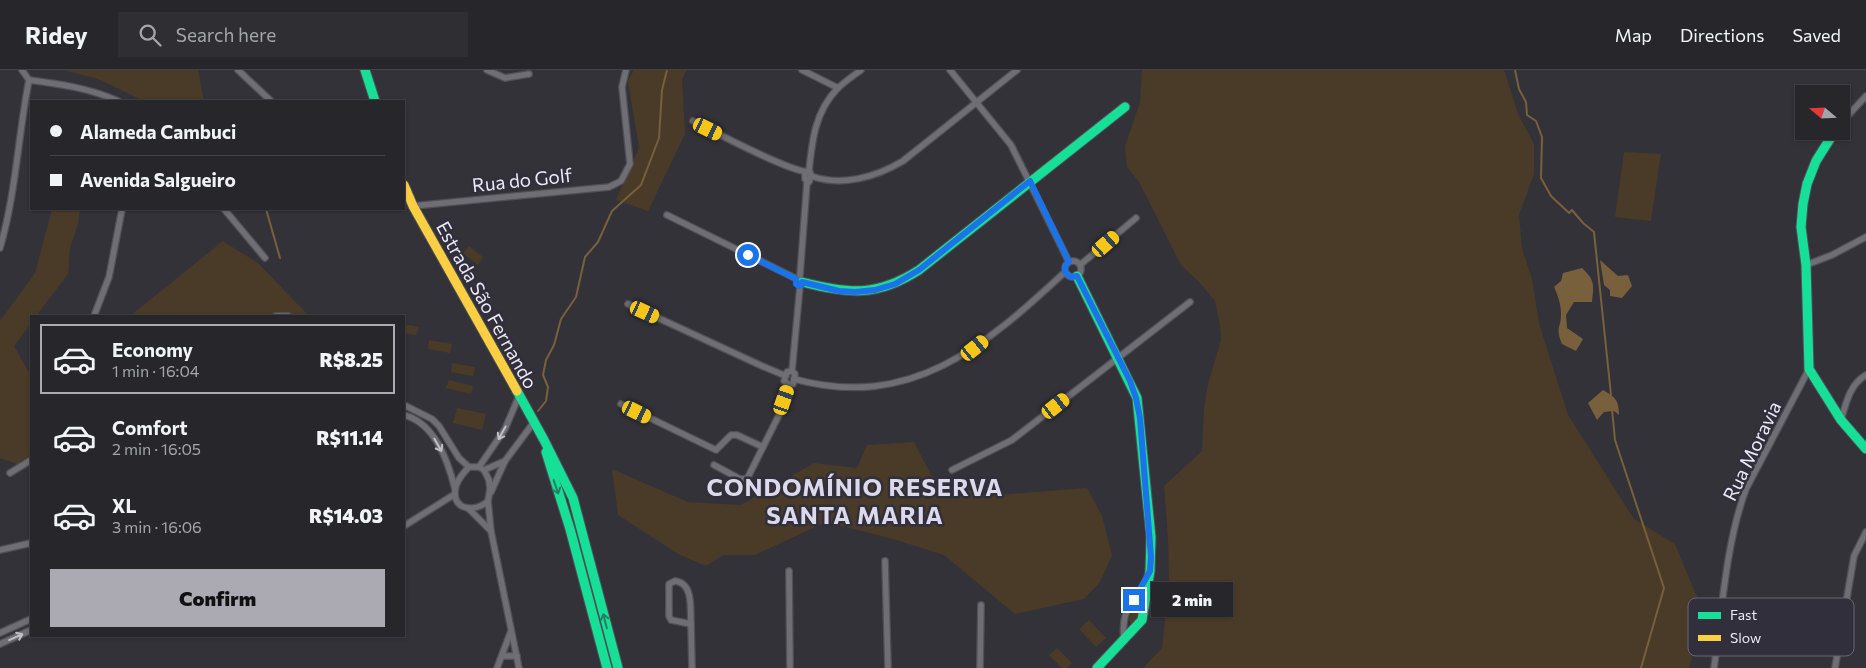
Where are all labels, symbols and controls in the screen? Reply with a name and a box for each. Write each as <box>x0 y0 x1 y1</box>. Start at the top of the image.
search box <box>118 12 468 57</box>
text: Ridey <box>25 20 88 49</box>
icon: search <box>136 21 164 49</box>
text: Search here <box>176 23 276 46</box>
text: Map <box>1615 24 1652 46</box>
text: Directions <box>1680 24 1764 46</box>
text: Saved <box>1792 24 1841 46</box>
north arrow <box>1795 85 1850 140</box>
map controls <box>1795 85 1850 140</box>
car <box>691 116 724 142</box>
text: Alameda Cambuci <box>80 120 236 143</box>
street label: Rua do Golf <box>471 163 574 196</box>
text: Avenida Salgueiro <box>80 168 236 191</box>
street label: Estrada São Fernando <box>432 217 543 392</box>
car <box>1089 228 1122 260</box>
route start <box>737 244 759 266</box>
car <box>628 299 661 325</box>
car <box>958 333 991 363</box>
icon: car <box>52 337 97 382</box>
text: Economy <box>112 338 193 361</box>
text: R$8.25 <box>319 348 383 371</box>
text: 1 min · 16:04 <box>112 361 199 380</box>
car <box>772 383 795 417</box>
car <box>1039 391 1072 421</box>
street label: Rua Moravia <box>1718 397 1786 504</box>
car <box>620 399 653 425</box>
icon: car <box>52 415 97 460</box>
text: Comfort <box>112 416 188 439</box>
text: R$11.14 <box>316 426 383 449</box>
one-way arrow <box>497 426 507 441</box>
one-way arrow <box>433 438 443 453</box>
text: 2 min · 16:05 <box>112 439 201 458</box>
district label: CONDOMÍNIO RESERVA SANTA MARIA <box>706 472 1004 529</box>
one-way arrow <box>552 478 561 494</box>
icon: car <box>52 493 97 538</box>
text: XL <box>112 494 137 517</box>
text: R$14.03 <box>309 504 383 527</box>
text: 3 min · 16:06 <box>112 517 202 536</box>
button: Confirm <box>50 569 385 627</box>
callout: 2 min <box>1152 582 1234 618</box>
route end <box>1123 589 1145 611</box>
text: 2 min <box>1172 590 1212 609</box>
legend <box>1688 598 1854 656</box>
text: Fast <box>1730 606 1757 623</box>
one-way arrow <box>599 614 609 630</box>
text: Slow <box>1730 629 1761 646</box>
one-way arrow <box>8 632 23 642</box>

